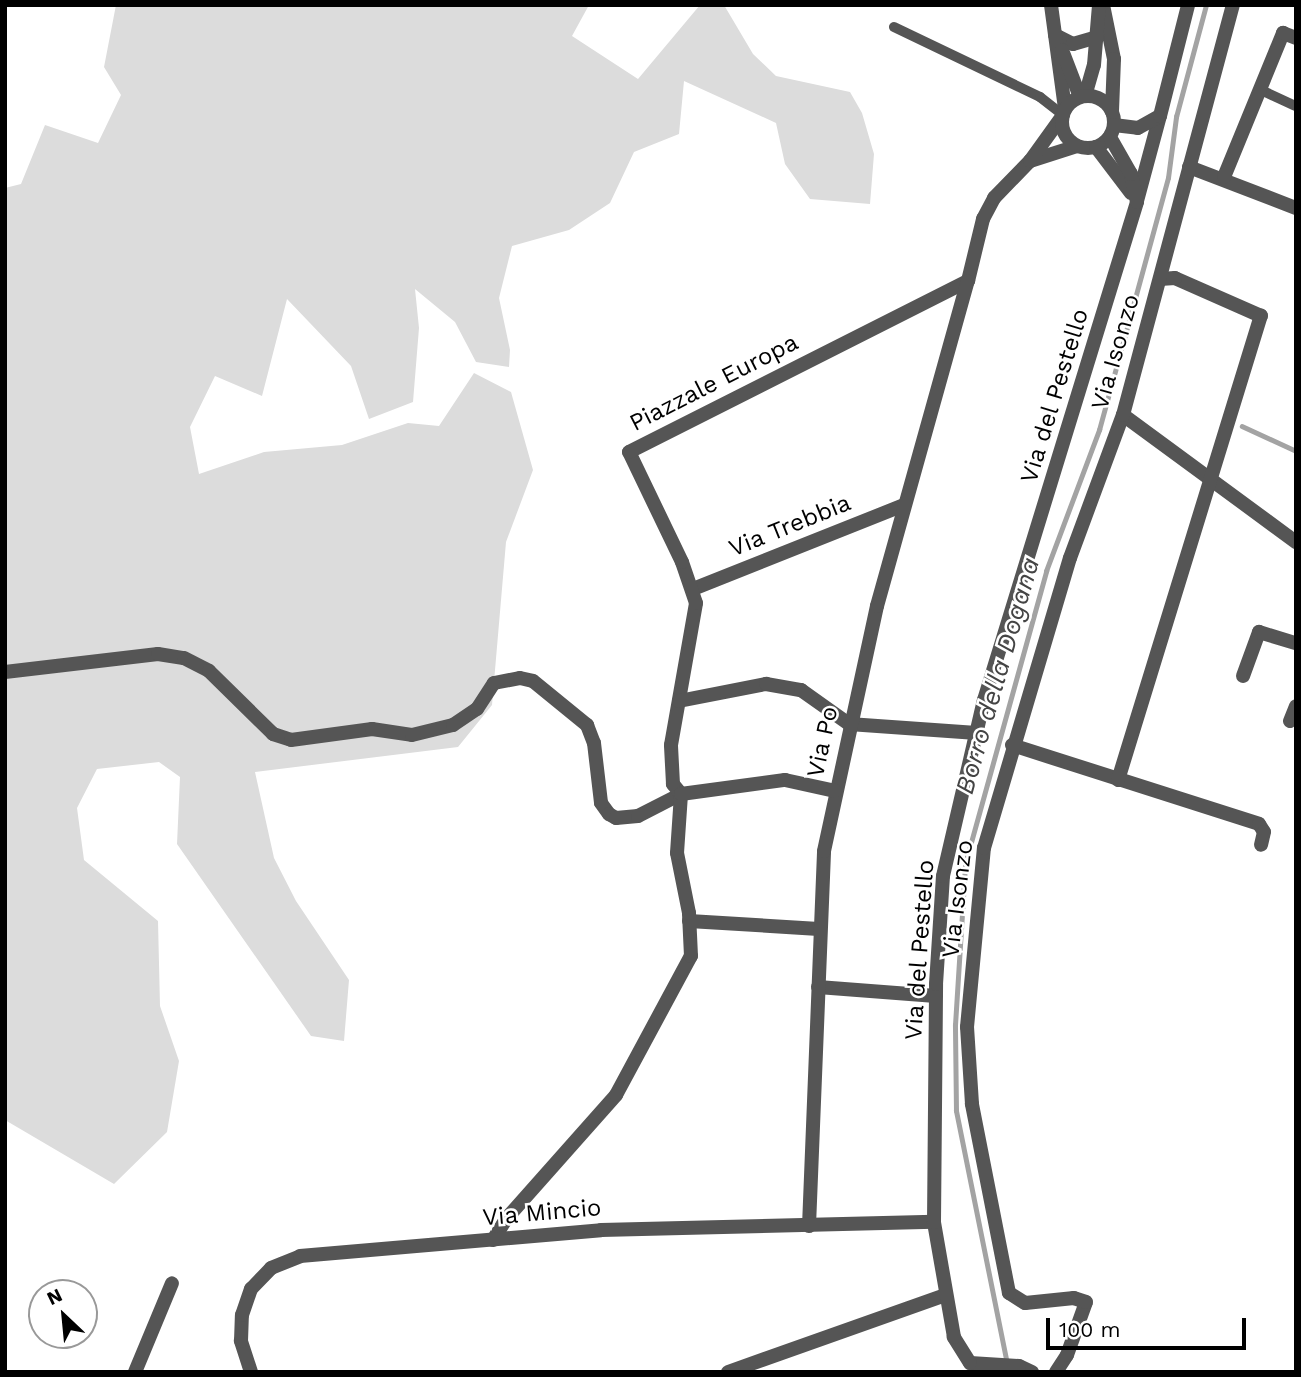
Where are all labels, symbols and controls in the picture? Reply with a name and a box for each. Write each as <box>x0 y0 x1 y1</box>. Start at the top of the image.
street label: Via Isonzo <box>1086 291 1146 413</box>
street label: Via del Pestello <box>1015 305 1095 487</box>
street label: Piazzale Europa <box>625 328 803 438</box>
street label: Via Trebbia <box>724 488 856 564</box>
water label: Borro della Dogana <box>949 554 1047 798</box>
street label: Via Po <box>801 704 845 780</box>
street label: Via Isonzo <box>936 838 980 960</box>
street label: Via del Pestello <box>899 858 941 1042</box>
street label: Via Mincio <box>481 1193 603 1233</box>
north arrow <box>28 1279 98 1349</box>
text: N <box>43 1283 66 1310</box>
scale bar <box>1049 1304 1248 1348</box>
text: 100 m <box>1059 1317 1121 1342</box>

